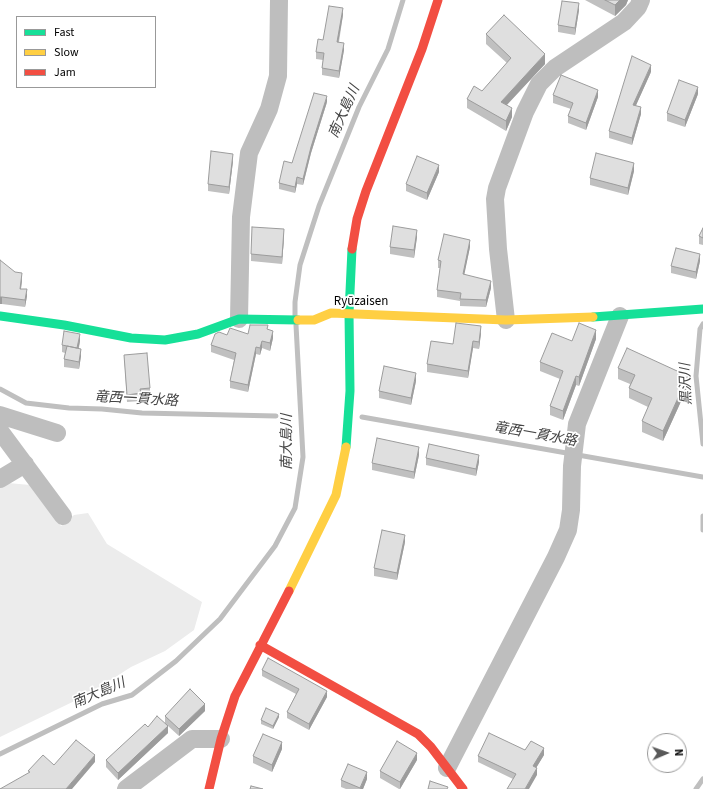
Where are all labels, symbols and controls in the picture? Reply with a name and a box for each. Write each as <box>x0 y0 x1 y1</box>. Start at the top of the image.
legend <box>16 16 156 88</box>
text: Fast <box>54 24 74 41</box>
text: Slow <box>54 44 79 61</box>
text: Jam <box>54 64 76 81</box>
water label: 南大島川 <box>326 83 364 141</box>
street label: Ryūzaisen <box>334 294 388 310</box>
water label: 黒沢川 <box>678 363 696 405</box>
water label: 竜西一貫水路 <box>94 389 178 411</box>
water label: 南大島川 <box>280 414 296 470</box>
water label: 竜西一貫水路 <box>492 419 578 451</box>
water label: 南大島川 <box>70 675 128 713</box>
north arrow <box>647 733 687 773</box>
text: N <box>671 749 686 757</box>

